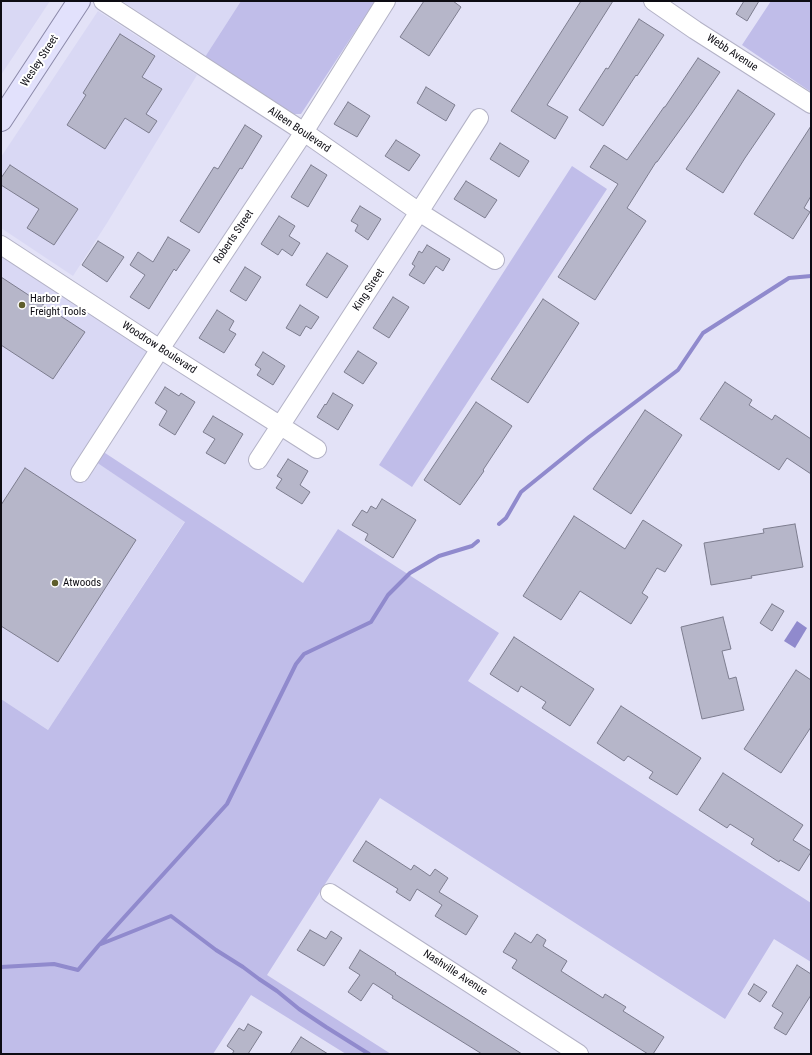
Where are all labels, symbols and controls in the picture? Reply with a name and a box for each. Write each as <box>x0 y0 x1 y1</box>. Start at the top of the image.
street label: Webb Avenue <box>704 32 760 74</box>
street label: Wesley Street <box>18 33 62 89</box>
street label: Aileen Boulevard <box>265 104 333 156</box>
street label: Roberts Street <box>211 208 257 266</box>
street label: King Street <box>351 266 387 314</box>
place label: Harbor Freight Tools <box>30 292 86 318</box>
marker: Harbor Freight Tools <box>17 300 27 310</box>
street label: Woodrow Boulevard <box>119 319 199 377</box>
place label: Atwoods <box>63 576 101 590</box>
marker: Atwoods <box>50 578 60 588</box>
street label: Nashville Avenue <box>420 947 490 999</box>

